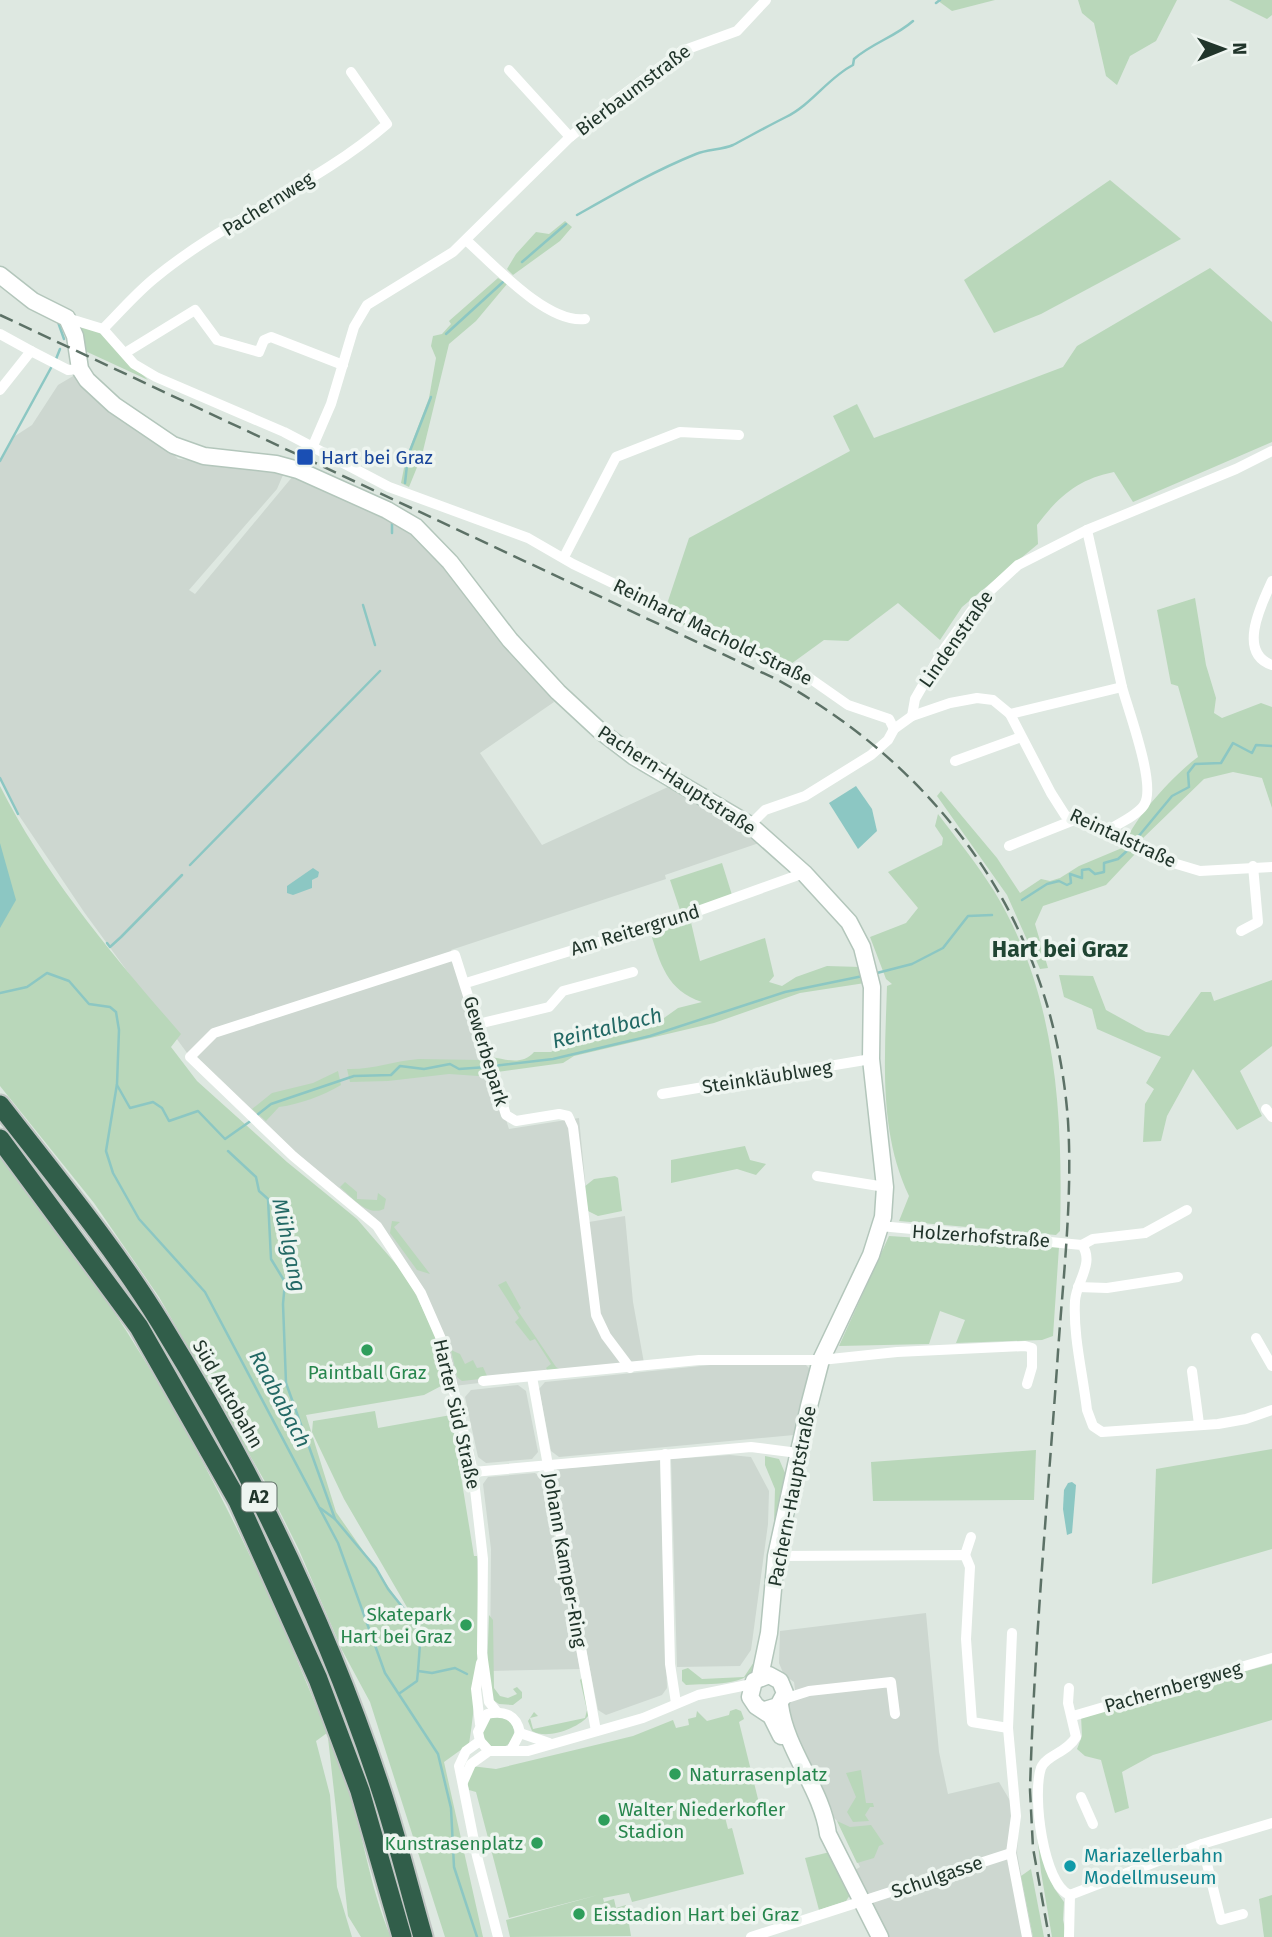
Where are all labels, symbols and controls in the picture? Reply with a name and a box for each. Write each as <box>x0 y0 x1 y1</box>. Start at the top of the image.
north arrow <box>1188 14 1258 84</box>
street label: Bierbaumstraße <box>571 39 695 141</box>
text: N <box>1228 42 1251 55</box>
street label: Pachernweg <box>218 167 318 241</box>
place label: Hart bei Graz <box>321 446 433 469</box>
marker: Hart bei Graz <box>295 447 315 467</box>
street label: Reinhard Machold-Straße <box>610 574 816 690</box>
street label: Lindenstraße <box>914 586 998 692</box>
street label: Pachern-Hauptstraße <box>594 720 760 840</box>
street label: Reintalstraße <box>1066 803 1180 873</box>
street label: Am Reitergrund <box>568 899 702 961</box>
district label: Hart bei Graz <box>992 935 1129 963</box>
street label: Gewerbepark <box>458 993 514 1109</box>
water label: Reintalbach <box>549 1002 665 1054</box>
street label: Steinkläublweg <box>700 1055 834 1099</box>
water label: Mühlgang <box>266 1196 312 1294</box>
street label: Holzerhofstraße <box>911 1220 1051 1252</box>
street label: Süd Autobahn <box>188 1336 268 1452</box>
street label: Harter Süd Straße <box>429 1337 485 1491</box>
marker: Paintball Graz <box>359 1342 375 1358</box>
water label: Raababach <box>244 1346 316 1452</box>
place label: Paintball Graz <box>308 1361 426 1384</box>
street label: Pachern-Hauptstraße <box>763 1404 821 1588</box>
street label: Johann Kamper-Ring <box>538 1471 592 1649</box>
road number: A2 <box>242 1482 276 1512</box>
place label: Skatepark Hart bei Graz <box>340 1603 452 1648</box>
marker: Skatepark Hart bei Graz <box>458 1617 474 1633</box>
street label: Pachernbergweg <box>1102 1656 1244 1718</box>
place label: Naturrasenplatz <box>689 1763 827 1786</box>
marker: Naturrasenplatz <box>667 1766 683 1782</box>
place label: Walter Niederkofler Stadion <box>618 1798 786 1843</box>
marker: Walter Niederkofler Stadion <box>596 1812 612 1828</box>
place label: Kunstrasenplatz <box>385 1832 523 1855</box>
marker: Kunstrasenplatz <box>529 1835 545 1851</box>
place label: Mariazellerbahn Modellmuseum <box>1084 1844 1223 1889</box>
street label: Schulgasse <box>888 1851 986 1903</box>
marker: Mariazellerbahn Modellmuseum <box>1062 1858 1078 1874</box>
place label: Eisstadion Hart bei Graz <box>593 1903 799 1926</box>
marker: Eisstadion Hart bei Graz <box>571 1906 587 1922</box>

